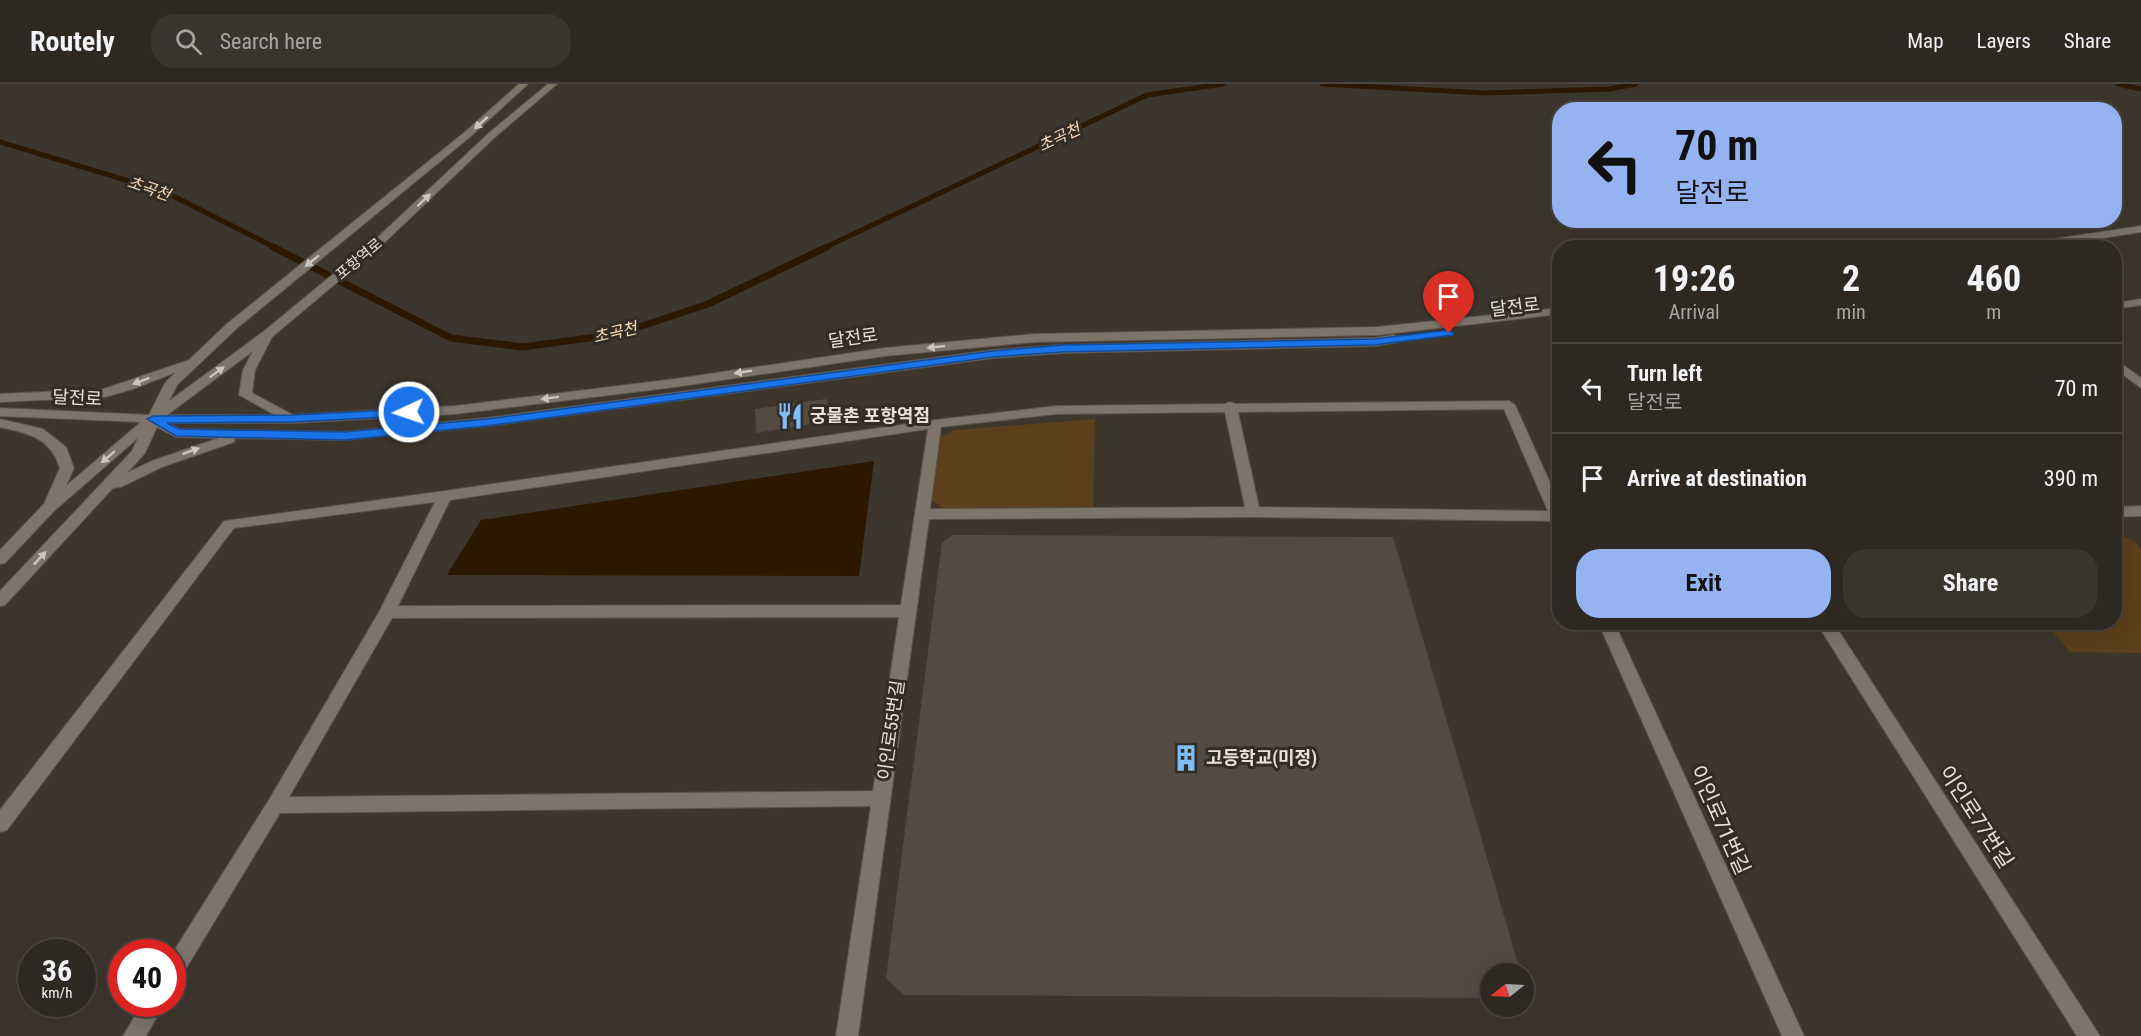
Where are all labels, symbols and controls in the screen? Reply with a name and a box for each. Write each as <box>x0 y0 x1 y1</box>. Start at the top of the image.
search box <box>151 14 571 68</box>
text: Routely <box>30 25 115 58</box>
icon: search <box>172 25 205 58</box>
text: Search here <box>220 29 322 54</box>
text: Map <box>1907 29 1944 53</box>
text: Layers <box>1977 29 2031 53</box>
text: Share <box>2064 29 2111 53</box>
one-way arrow <box>473 116 488 130</box>
water label: 초곡천 <box>1035 119 1085 155</box>
text: 70 m <box>1675 121 1758 170</box>
icon: left <box>1576 126 1654 204</box>
water label: 초곡천 <box>125 172 175 205</box>
text: 달전로 <box>1675 177 1750 209</box>
one-way arrow <box>416 193 431 207</box>
street label: 포항역로 <box>332 234 386 284</box>
one-way arrow <box>304 255 320 268</box>
text: 19:26 <box>1653 258 1735 300</box>
text: 2 <box>1842 258 1860 300</box>
text: 460 <box>1967 258 2021 300</box>
pin <box>1423 271 1474 333</box>
icon: arrive <box>1432 280 1465 313</box>
street label: 달전로 <box>1489 293 1541 320</box>
text: Arrival <box>1669 300 1720 324</box>
text: min <box>1836 300 1866 324</box>
text: m <box>1986 300 2001 324</box>
water label: 초곡천 <box>591 318 641 347</box>
street label: 달전로 <box>827 324 879 351</box>
one-way arrow <box>927 342 946 352</box>
text: Turn left <box>1627 361 1702 386</box>
one-way arrow <box>209 367 224 379</box>
one-way arrow <box>733 368 752 377</box>
icon: left <box>1576 372 1609 405</box>
text: 70 m <box>2055 376 2098 401</box>
one-way arrow <box>132 377 150 387</box>
position arrow <box>377 380 441 444</box>
street label: 달전로 <box>52 386 102 409</box>
text: 달전로 <box>1627 390 1682 414</box>
one-way arrow <box>540 394 559 403</box>
restaurant icon: 궁물촌 포항역점 <box>775 401 805 431</box>
place label: 궁물촌 포항역점 <box>810 405 930 426</box>
one-way arrow <box>182 446 200 456</box>
one-way arrow <box>101 450 116 463</box>
icon: arrive <box>1576 462 1609 495</box>
text: Arrive at destination <box>1627 466 1807 491</box>
text: 390 m <box>2044 466 2098 491</box>
button: Exit <box>1576 549 1831 618</box>
button: Share <box>1843 549 2098 618</box>
one-way arrow <box>33 551 47 566</box>
street label: 이인로55번길 <box>873 679 908 781</box>
building icon: 고등학교(미정) <box>1171 743 1201 773</box>
place label: 고등학교(미정) <box>1206 747 1317 769</box>
street label: 이인로77번길 <box>1934 761 2018 873</box>
street label: 이인로71번길 <box>1685 762 1755 878</box>
speed limit sign: 40 <box>108 939 186 1017</box>
text: 36 <box>42 953 72 988</box>
north arrow <box>1480 963 1534 1017</box>
map controls <box>1480 963 1534 1017</box>
text: km/h <box>42 984 72 1002</box>

